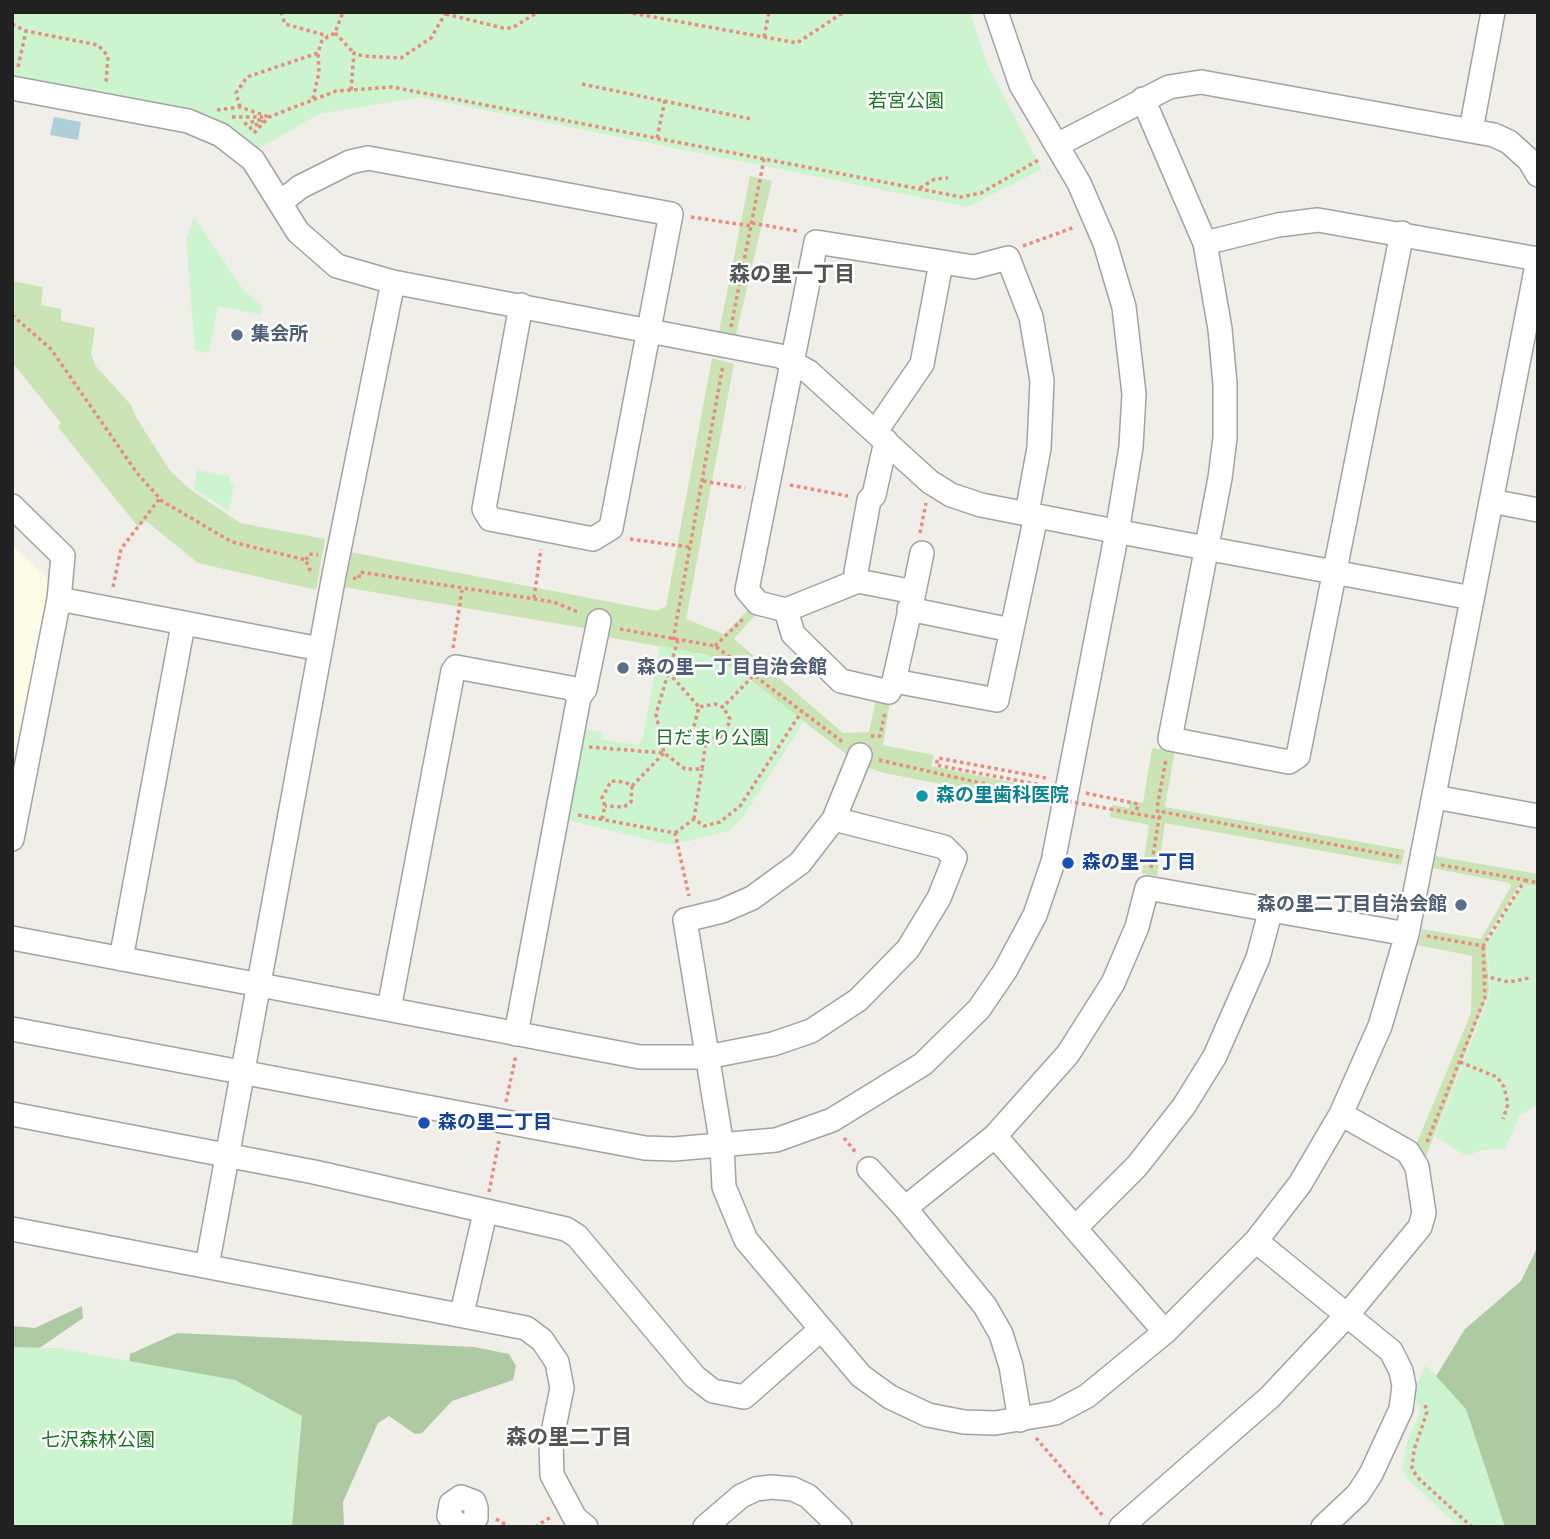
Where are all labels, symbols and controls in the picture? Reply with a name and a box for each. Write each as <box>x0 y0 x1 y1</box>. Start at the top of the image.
park label: 若宮公園 <box>868 91 944 113</box>
district label: 森の里一丁目 <box>729 262 855 288</box>
place label: 集会所 <box>251 324 308 346</box>
marker: 集会所 <box>229 327 245 343</box>
place label: 森の里一丁目自治会館 <box>637 657 827 679</box>
marker: 森の里一丁目自治会館 <box>615 660 631 676</box>
park label: 日だまり公園 <box>655 728 769 750</box>
place label: 森の里歯科医院 <box>936 785 1069 807</box>
marker: 森の里歯科医院 <box>914 788 930 804</box>
place label: 森の里一丁目 <box>1082 852 1196 874</box>
marker: 森の里一丁目 <box>1060 855 1076 871</box>
place label: 森の里二丁目自治会館 <box>1257 894 1447 916</box>
marker: 森の里二丁目自治会館 <box>1453 897 1469 913</box>
place label: 森の里二丁目 <box>438 1112 552 1134</box>
marker: 森の里二丁目 <box>416 1115 432 1131</box>
district label: 森の里二丁目 <box>506 1425 632 1451</box>
park label: 七沢森林公園 <box>41 1430 155 1452</box>

